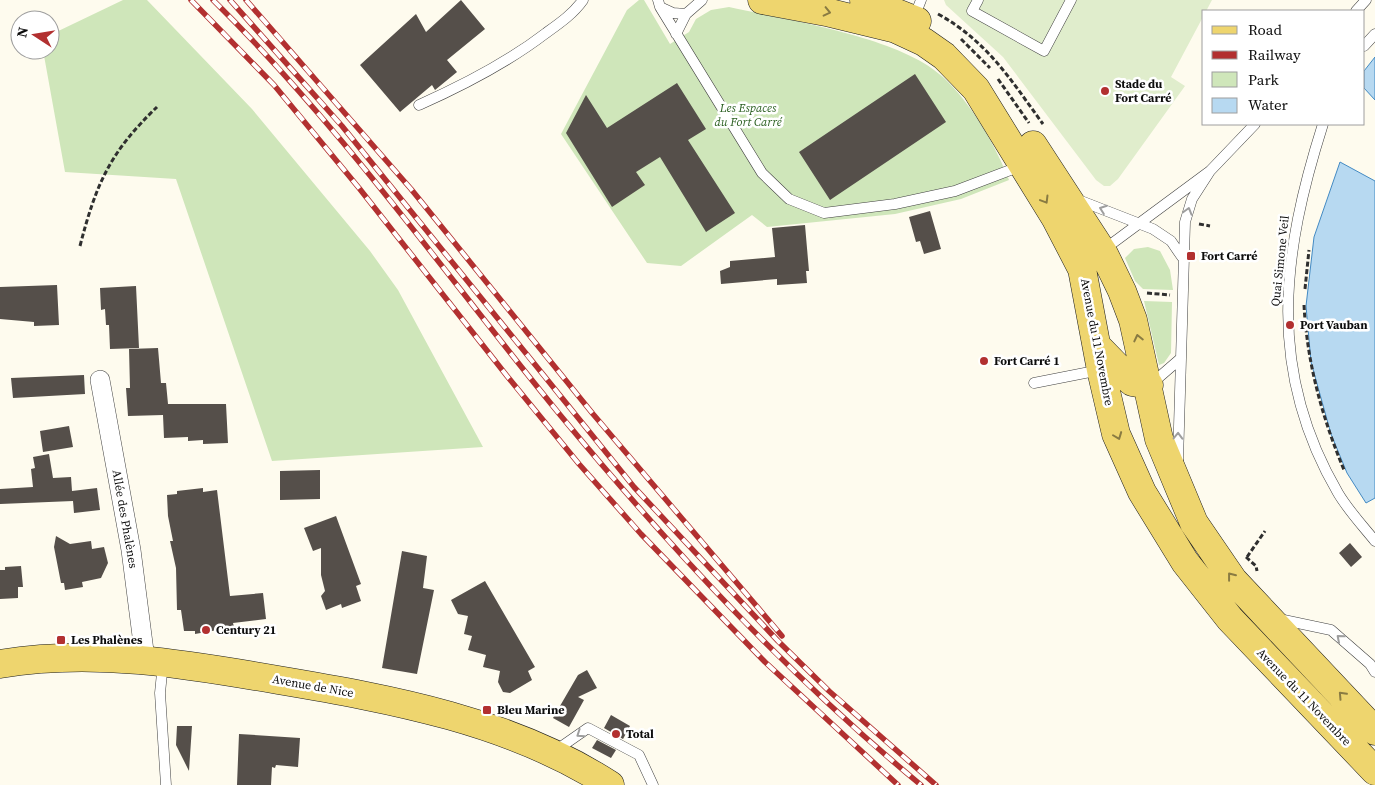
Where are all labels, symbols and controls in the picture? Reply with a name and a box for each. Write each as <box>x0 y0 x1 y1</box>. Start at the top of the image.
one-way arrow <box>823 6 832 17</box>
north arrow <box>10 10 60 60</box>
legend <box>1202 10 1365 125</box>
text: Road <box>1248 19 1282 40</box>
text: N <box>11 25 33 39</box>
text: Railway <box>1248 44 1301 65</box>
text: Park <box>1248 69 1280 90</box>
place label: Stade du Fort Carré <box>1115 76 1172 106</box>
marker: Stade du Fort Carré <box>1099 85 1111 97</box>
text: Water <box>1248 94 1289 115</box>
park label: Les Espaces du Fort Carré <box>714 100 783 130</box>
one-way arrow <box>1039 194 1049 203</box>
one-way arrow <box>1100 205 1108 215</box>
one-way arrow <box>1183 208 1193 216</box>
street label: Quai Simone Veil <box>1267 214 1293 307</box>
place label: Fort Carré <box>1201 248 1258 264</box>
marker: Fort Carré <box>1185 250 1197 262</box>
street label: Avenue du 11 Novembre <box>1077 277 1117 407</box>
place label: Port Vauban <box>1300 317 1368 333</box>
marker: Port Vauban <box>1284 319 1296 331</box>
one-way arrow <box>1133 334 1143 342</box>
place label: Fort Carré 1 <box>994 353 1060 369</box>
marker: Fort Carré 1 <box>978 355 990 367</box>
one-way arrow <box>1112 432 1122 440</box>
one-way arrow <box>1173 432 1184 440</box>
street label: Allée des Phalènes <box>108 468 142 570</box>
one-way arrow <box>1228 573 1237 582</box>
place label: Century 21 <box>216 622 276 638</box>
marker: Century 21 <box>200 624 212 636</box>
place label: Les Phalènes <box>71 632 143 648</box>
marker: Les Phalènes <box>55 634 67 646</box>
one-way arrow <box>1337 635 1346 644</box>
street label: Avenue du 11 Novembre <box>1253 645 1355 749</box>
street label: Avenue de Nice <box>271 671 355 701</box>
one-way arrow <box>1339 692 1348 701</box>
place label: Bleu Marine <box>497 702 565 718</box>
marker: Bleu Marine <box>481 704 493 716</box>
place label: Total <box>626 726 654 742</box>
one-way arrow <box>576 728 586 737</box>
marker: Total <box>610 728 622 740</box>

